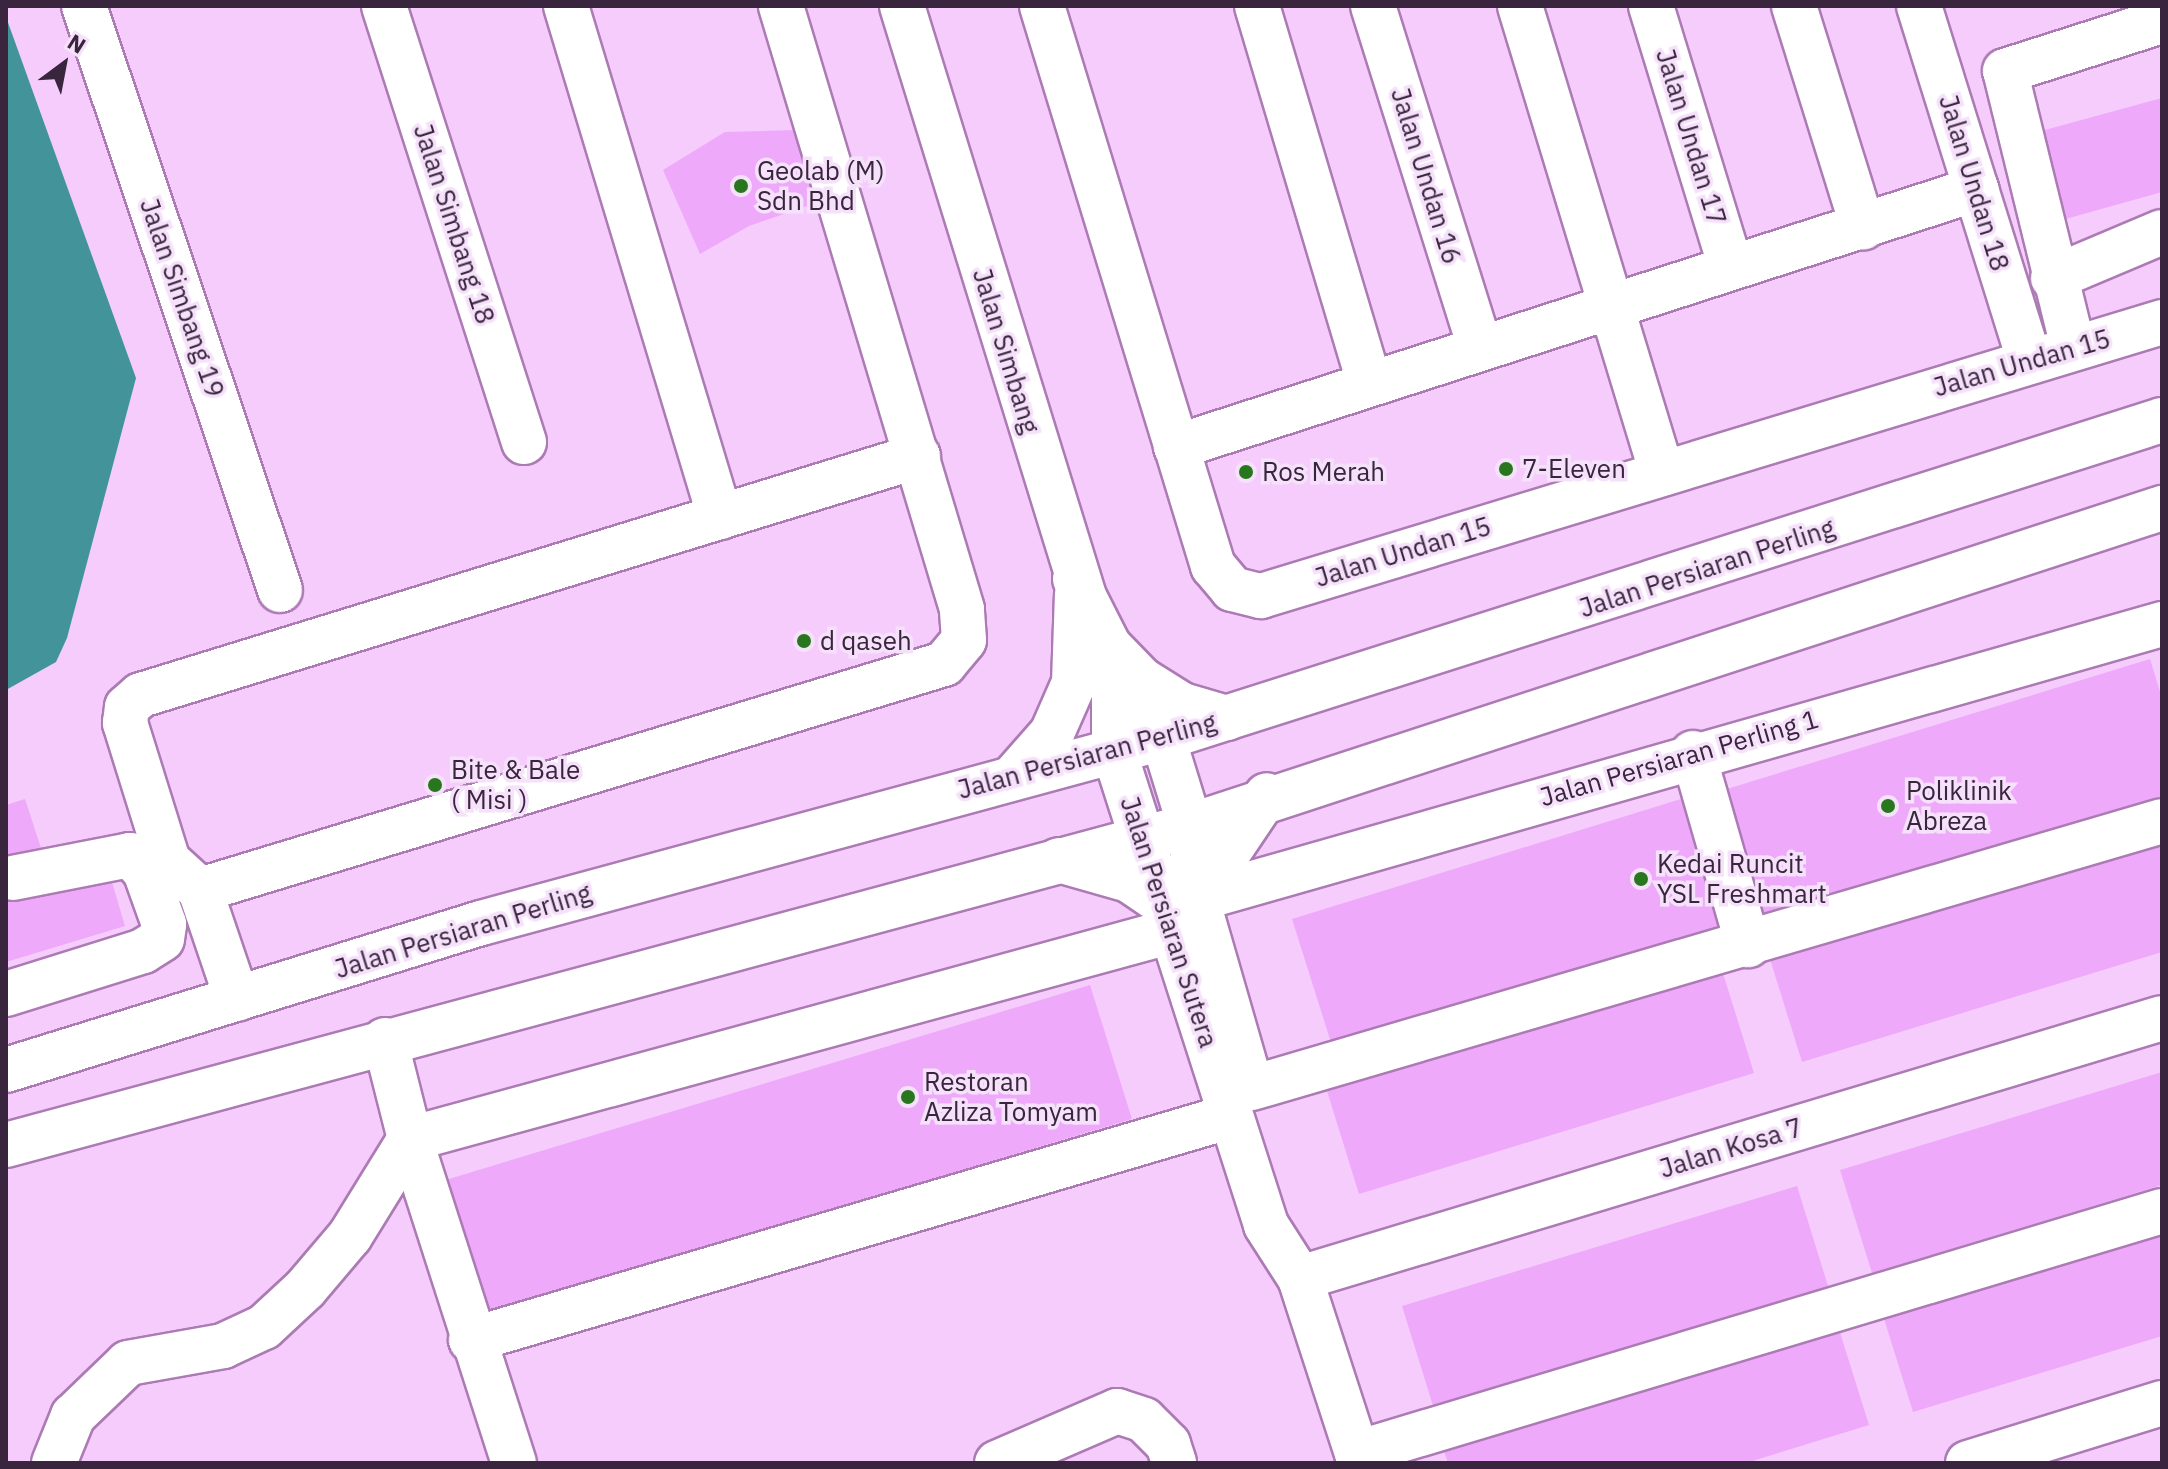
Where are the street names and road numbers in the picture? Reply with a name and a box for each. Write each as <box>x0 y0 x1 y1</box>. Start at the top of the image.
street label: Jalan Undan 17 <box>1649 45 1733 229</box>
street label: Jalan Undan 16 <box>1384 84 1468 268</box>
street label: Jalan Undan 18 <box>1932 91 2016 275</box>
street label: Jalan Simbang 18 <box>407 120 501 328</box>
street label: Jalan Simbang 19 <box>133 195 231 401</box>
street label: Jalan Simbang <box>966 265 1046 437</box>
street label: Jalan Undan 15 <box>1930 323 2114 403</box>
street label: Jalan Undan 15 <box>1311 510 1495 594</box>
street label: Jalan Persiaran Perling <box>1575 512 1839 624</box>
street label: Jalan Persiaran Perling 1 <box>1536 703 1822 813</box>
street label: Jalan Persiaran Perling <box>954 706 1220 806</box>
street label: Jalan Persiaran Sutera <box>1114 793 1224 1051</box>
street label: Jalan Persiaran Perling <box>331 877 595 985</box>
street label: Jalan Kosa 7 <box>1656 1111 1806 1185</box>

